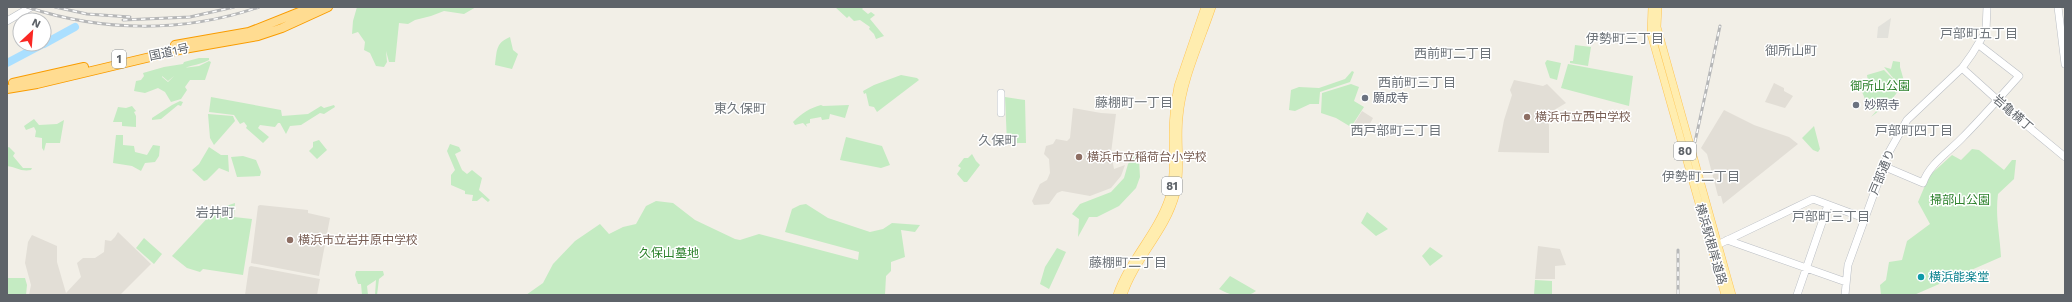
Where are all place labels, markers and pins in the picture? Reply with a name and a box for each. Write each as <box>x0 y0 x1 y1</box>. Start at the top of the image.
place label: 願成寺 <box>1373 91 1409 105</box>
marker: 願成寺 <box>1360 93 1370 103</box>
place label: 妙照寺 <box>1864 98 1900 112</box>
marker: 妙照寺 <box>1851 100 1861 110</box>
place label: 横浜市立西中学校 <box>1535 110 1631 124</box>
marker: 横浜市立西中学校 <box>1522 112 1532 122</box>
place label: 横浜市立稲荷台小学校 <box>1087 150 1207 164</box>
marker: 横浜市立稲荷台小学校 <box>1074 152 1084 162</box>
place label: 横浜市立岩井原中学校 <box>298 233 418 247</box>
marker: 横浜市立岩井原中学校 <box>285 235 295 245</box>
place label: 横浜能楽堂 <box>1929 270 1989 284</box>
marker: 横浜能楽堂 <box>1916 272 1926 282</box>

